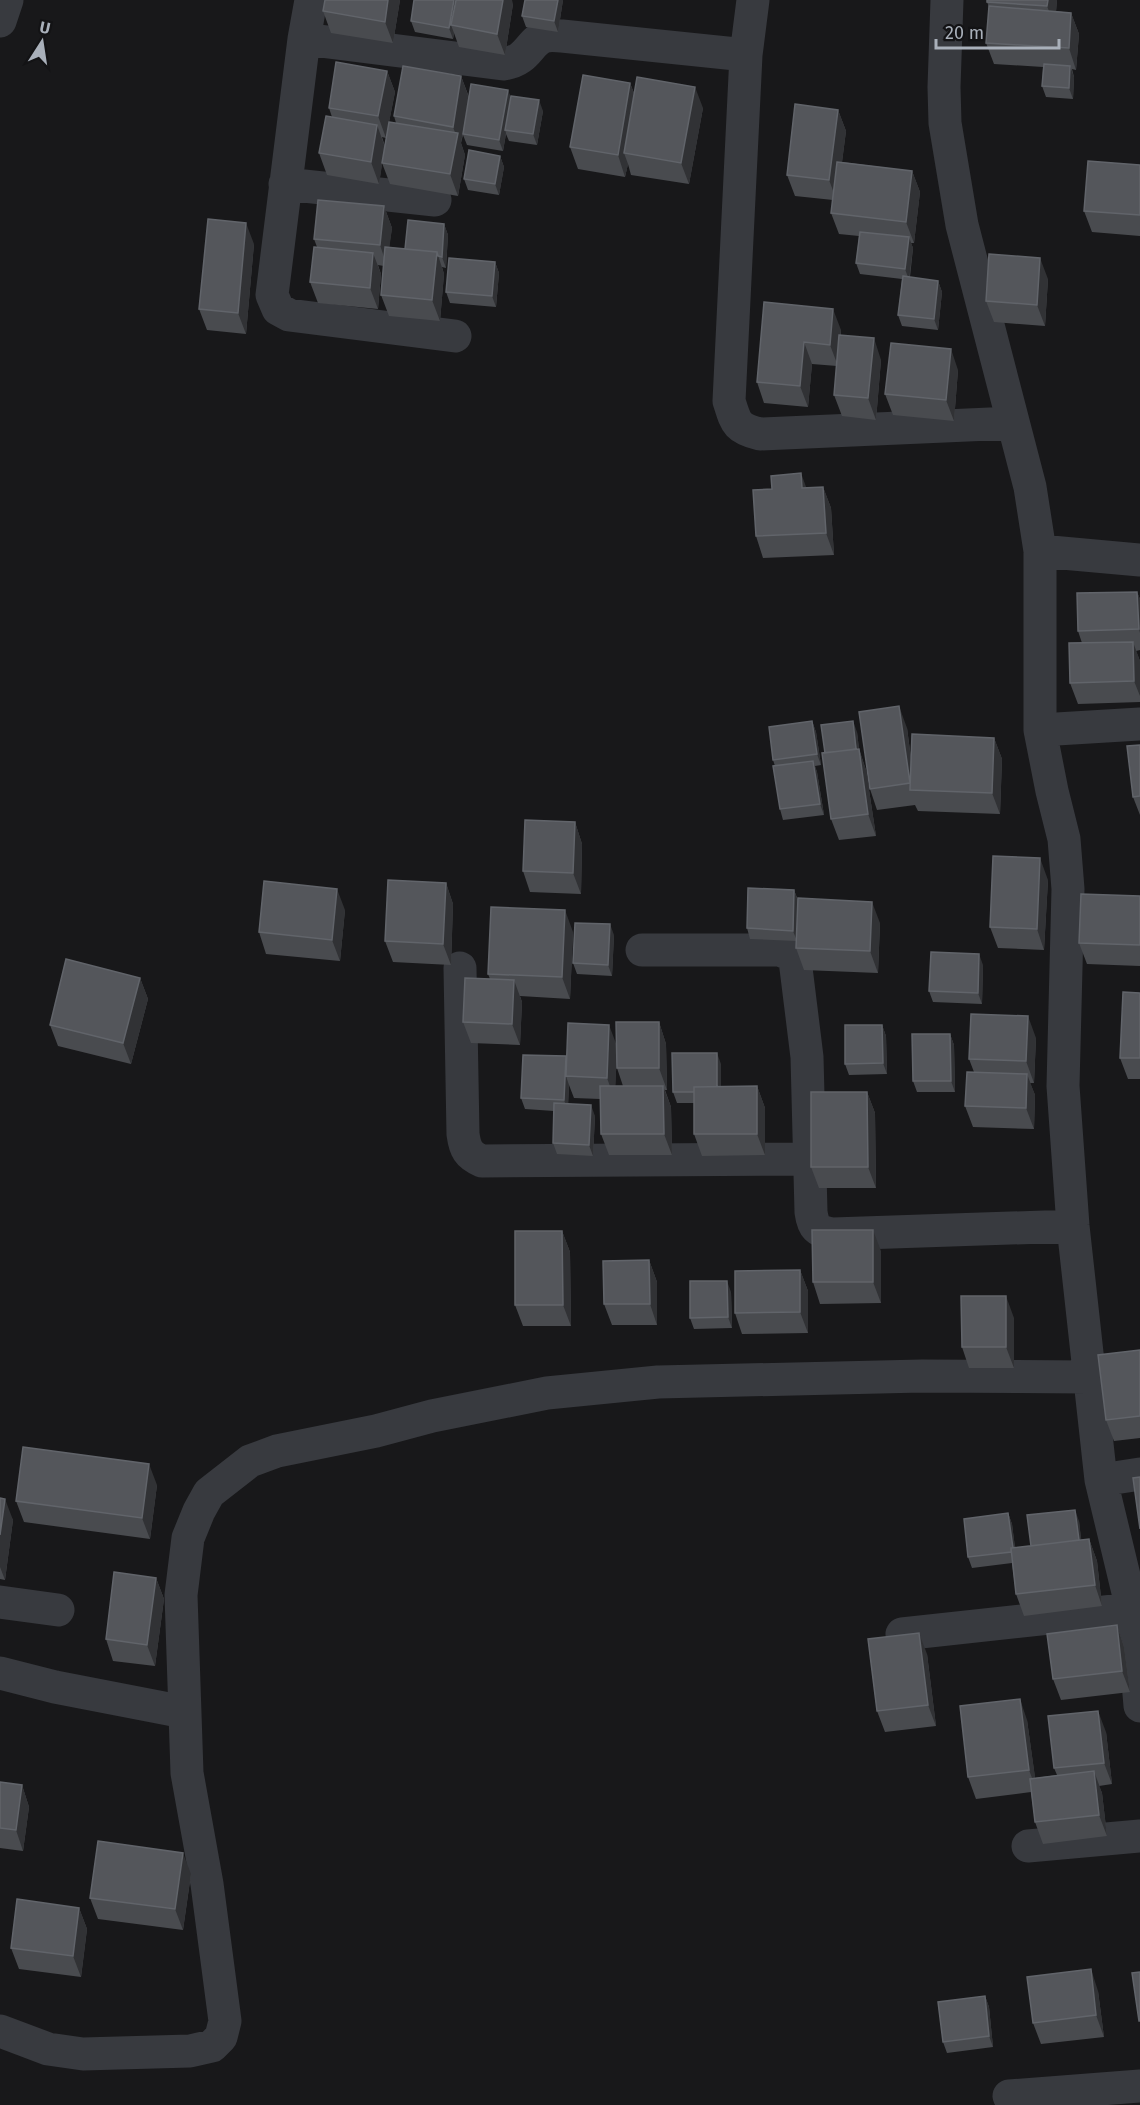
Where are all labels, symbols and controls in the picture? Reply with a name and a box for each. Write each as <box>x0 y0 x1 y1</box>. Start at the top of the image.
north arrow <box>12 12 72 72</box>
scale bar <box>936 12 1059 50</box>
text: U <box>38 17 52 38</box>
text: 20 m <box>945 22 984 44</box>

